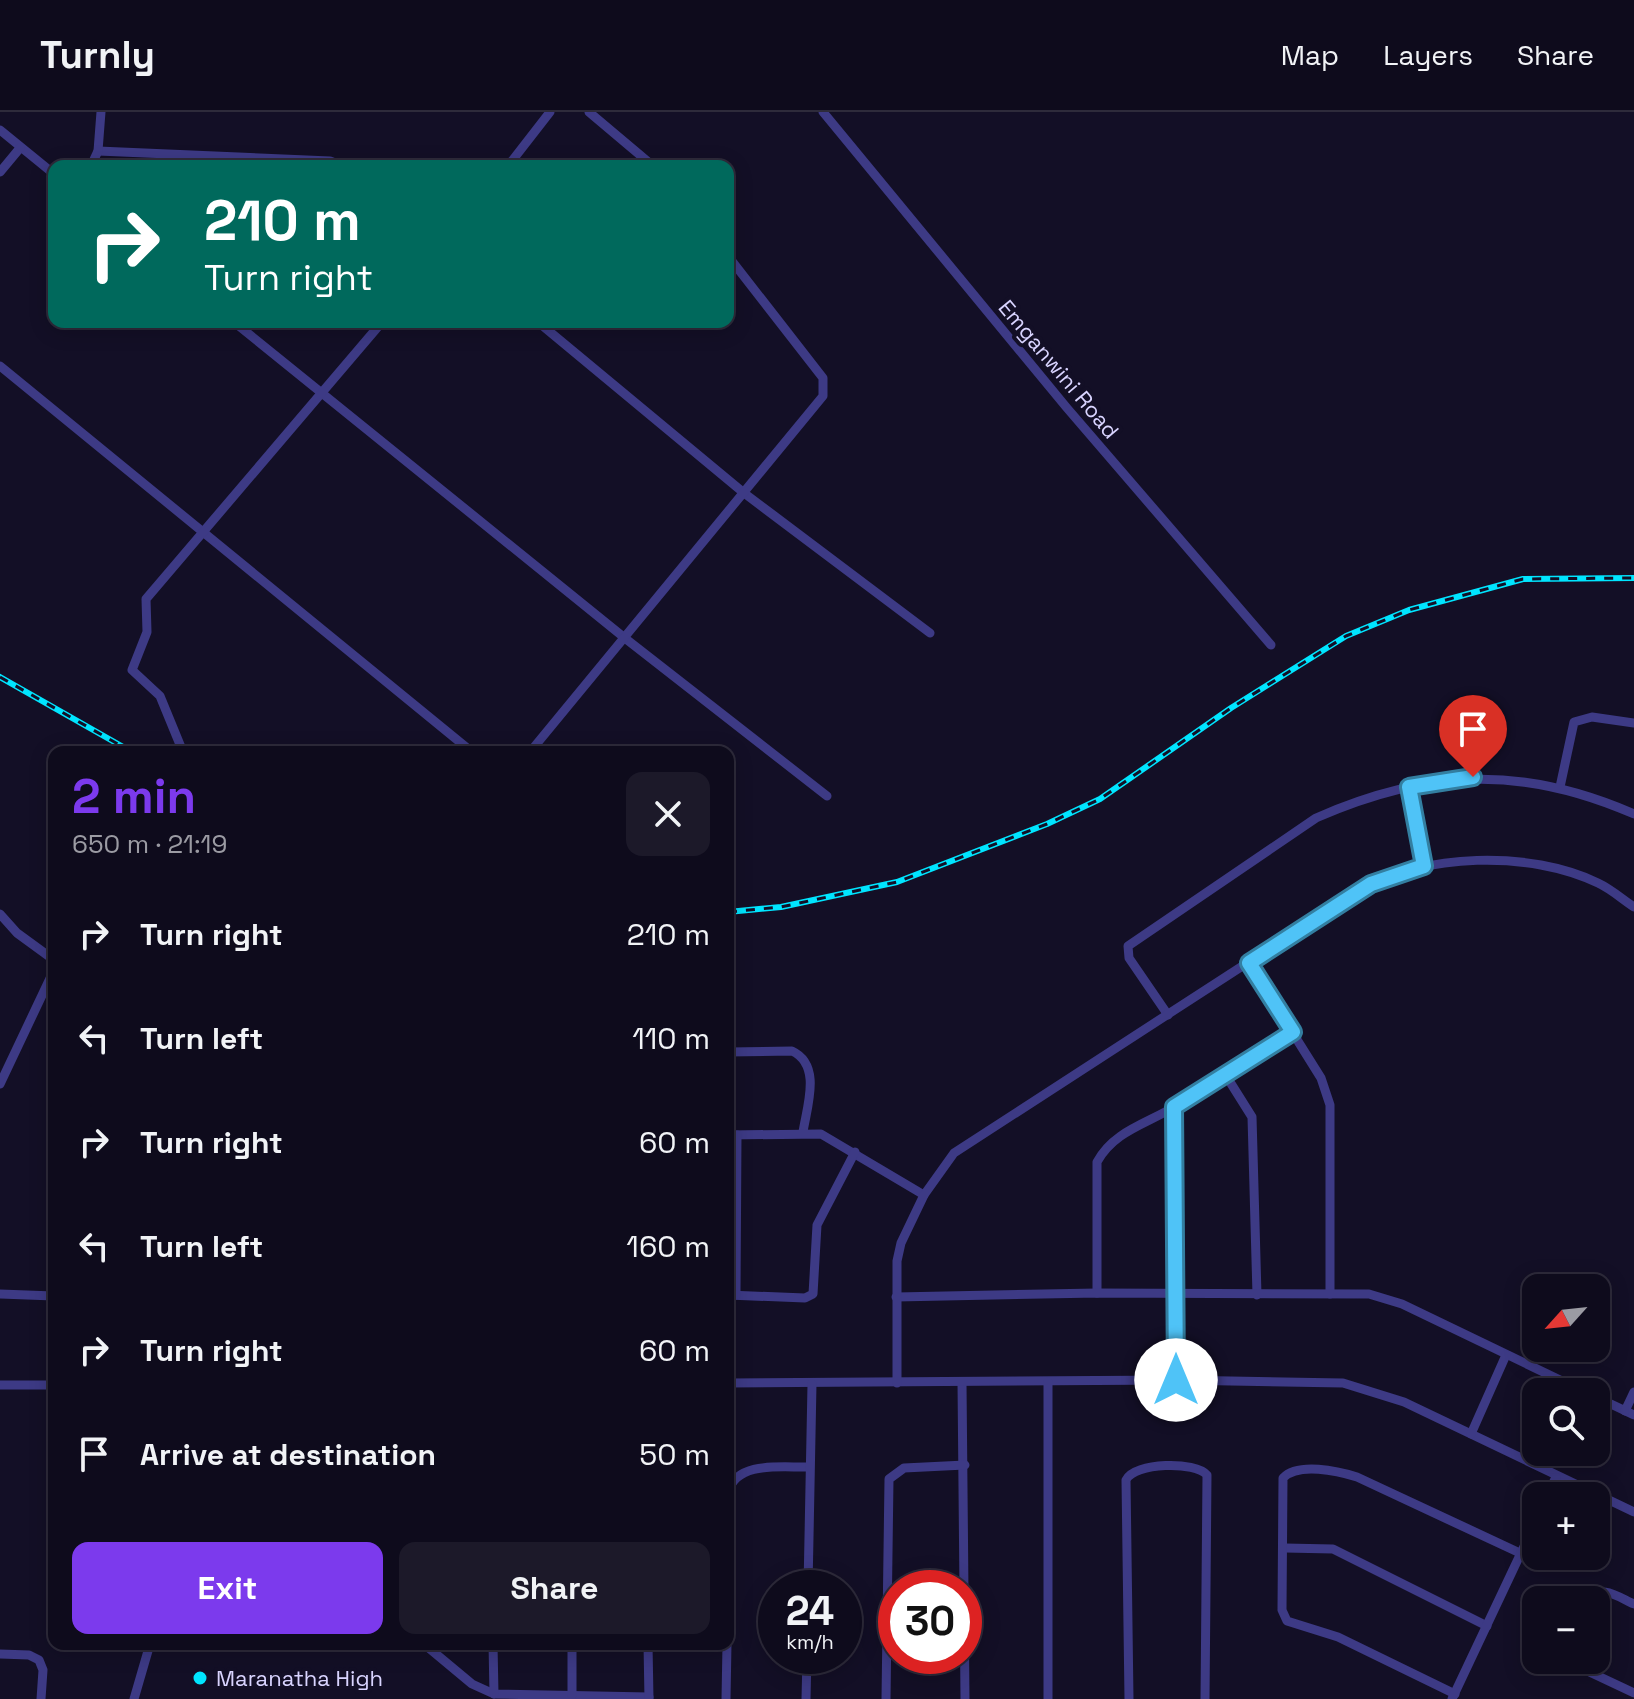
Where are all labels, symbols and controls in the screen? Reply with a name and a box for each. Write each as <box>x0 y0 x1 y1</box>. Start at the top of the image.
text: Turnly <box>40 31 155 79</box>
text: Map <box>1281 37 1339 73</box>
text: Layers <box>1383 37 1473 73</box>
text: Share <box>1517 37 1594 73</box>
text: 210 m <box>204 185 361 256</box>
icon: right <box>72 192 176 296</box>
text: Turn right <box>204 255 373 301</box>
street label: Emganwini Road <box>993 294 1125 444</box>
pin <box>1439 695 1507 777</box>
icon: arrive <box>1451 707 1495 751</box>
text: 2 min <box>72 766 196 827</box>
button: close <box>626 772 710 856</box>
text: 650 m · 21:19 <box>72 827 227 861</box>
icon: right <box>72 912 116 956</box>
text: Turn right <box>140 915 283 954</box>
text: 210 m <box>627 915 710 954</box>
icon: left <box>72 1016 116 1060</box>
text: Turn left <box>140 1019 263 1058</box>
text: 110 m <box>632 1019 710 1058</box>
icon: right <box>72 1120 116 1164</box>
text: Turn right <box>140 1123 283 1162</box>
text: 60 m <box>639 1123 710 1162</box>
icon: left <box>72 1224 116 1268</box>
text: Turn left <box>140 1227 263 1266</box>
text: 160 m <box>626 1227 710 1266</box>
north arrow <box>1522 1274 1610 1362</box>
map controls <box>1522 1274 1610 1674</box>
icon: right <box>72 1328 116 1372</box>
text: Turn right <box>140 1331 283 1370</box>
text: 60 m <box>639 1331 710 1370</box>
position arrow <box>1134 1338 1218 1422</box>
button: search <box>1522 1378 1610 1466</box>
icon: arrive <box>72 1432 116 1476</box>
text: Arrive at destination <box>140 1435 436 1474</box>
text: 50 m <box>639 1435 710 1474</box>
button: + <box>1522 1482 1610 1570</box>
button: Exit <box>72 1542 383 1634</box>
button: Share <box>399 1542 710 1634</box>
speed limit sign: 30 <box>878 1570 982 1674</box>
text: 24 <box>786 1586 834 1637</box>
button: − <box>1522 1586 1610 1674</box>
text: km/h <box>786 1629 834 1655</box>
place label: Maranatha High <box>216 1664 383 1692</box>
marker: Maranatha High <box>191 1669 209 1687</box>

